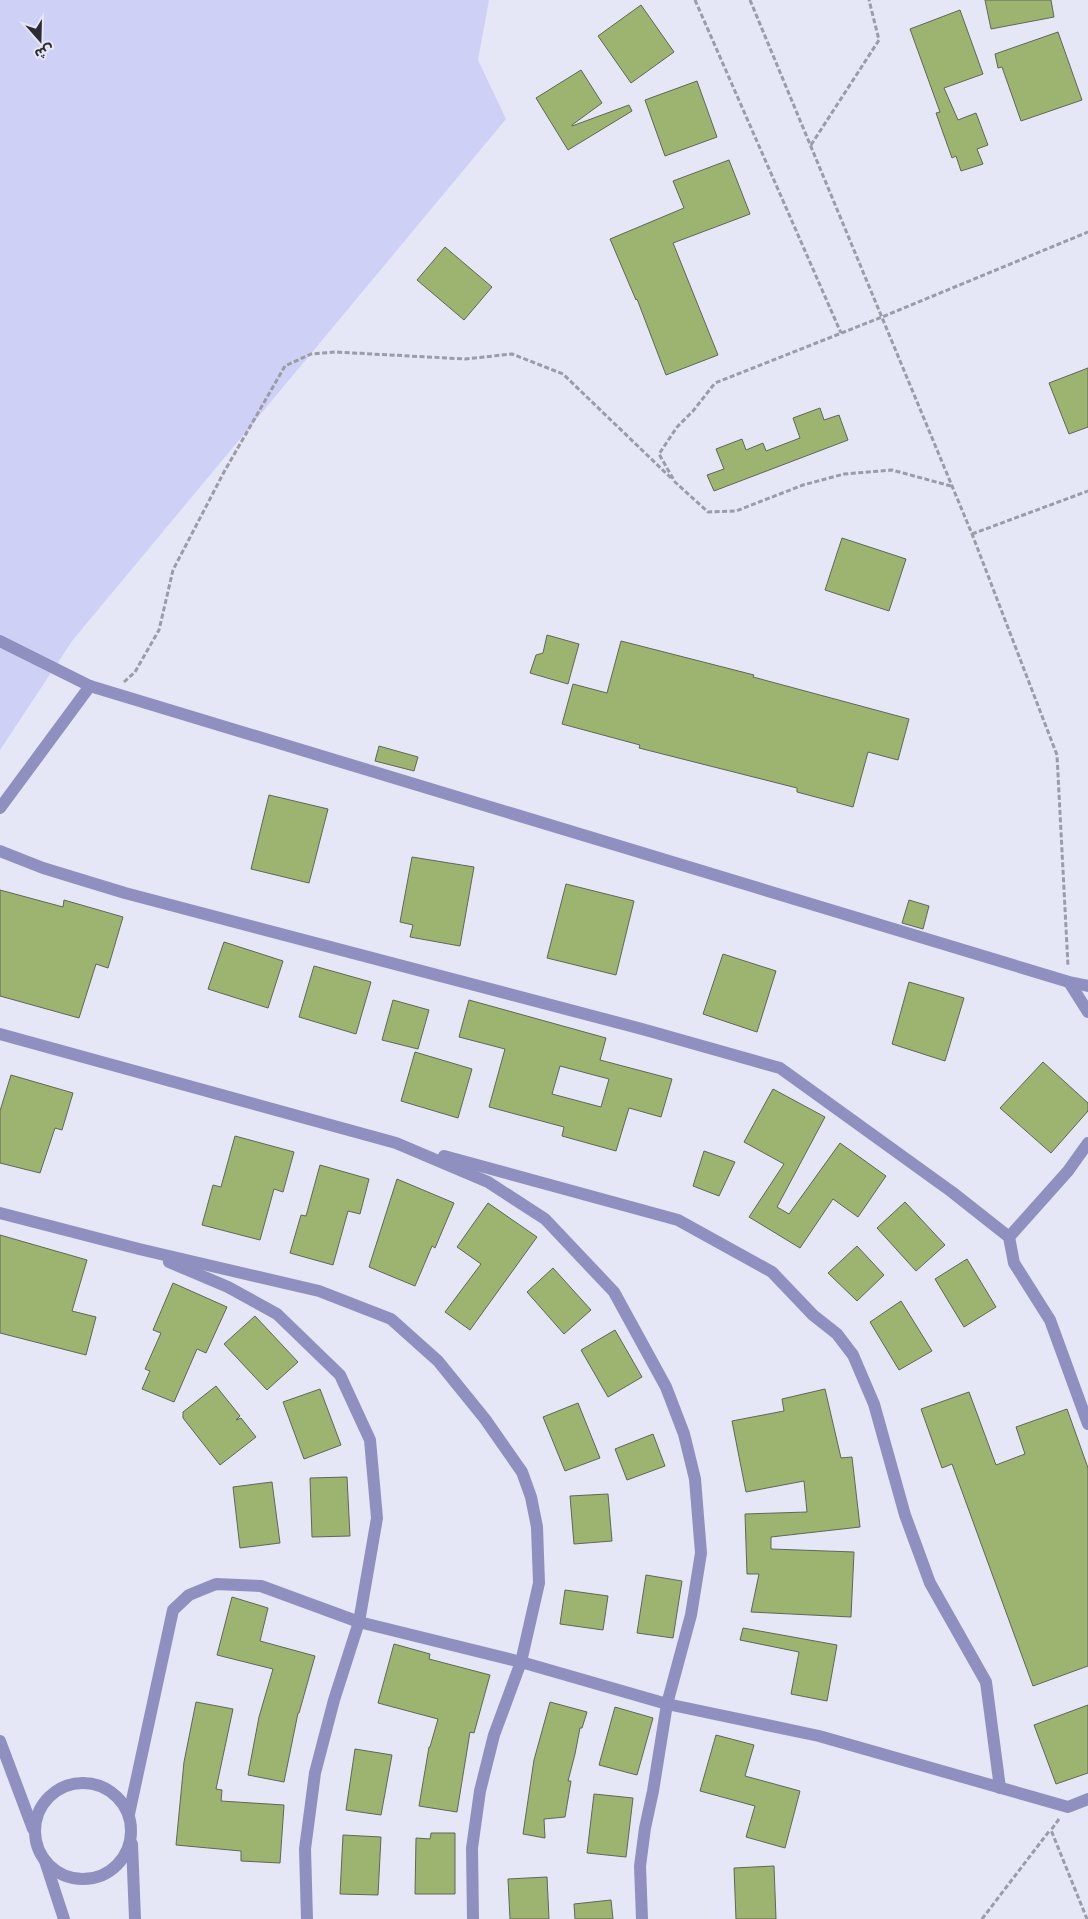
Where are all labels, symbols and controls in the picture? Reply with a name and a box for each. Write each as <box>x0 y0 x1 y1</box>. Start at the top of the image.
north arrow <box>15 15 65 65</box>
text: ش <box>33 41 56 63</box>

